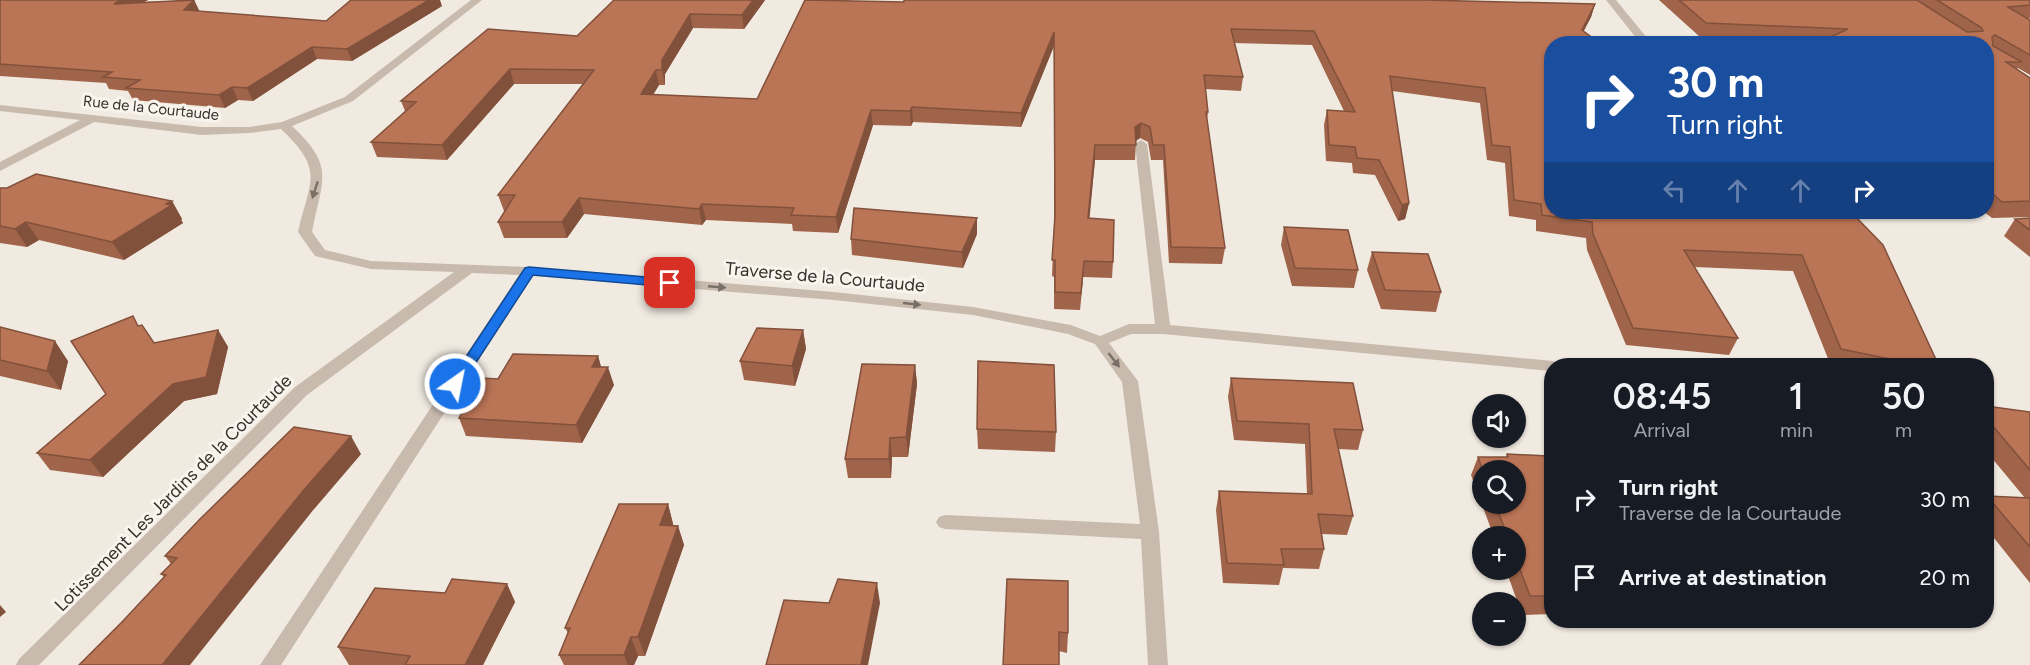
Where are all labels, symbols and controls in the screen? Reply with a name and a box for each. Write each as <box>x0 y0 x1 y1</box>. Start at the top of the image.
text: 30 m <box>1667 57 1764 108</box>
icon: right <box>1568 60 1646 138</box>
street label: Rue de la Courtaude <box>82 92 220 124</box>
text: Turn right <box>1667 108 1783 141</box>
icon: left <box>1658 174 1691 207</box>
icon: ahead <box>1721 174 1754 207</box>
icon: ahead <box>1784 174 1817 207</box>
icon: right <box>1847 174 1880 207</box>
one-way arrow <box>309 181 319 199</box>
pin <box>644 257 695 308</box>
street label: Traverse de la Courtaude <box>724 257 926 297</box>
icon: arrive <box>653 266 686 299</box>
one-way arrow <box>708 282 727 292</box>
one-way arrow <box>902 299 921 309</box>
position arrow <box>423 352 487 416</box>
one-way arrow <box>1108 352 1120 368</box>
street label: Lotissement Les Jardins de la Courtaude <box>50 370 296 616</box>
text: 08:45 <box>1613 375 1711 418</box>
text: 1 <box>1789 375 1804 418</box>
text: 50 <box>1881 375 1925 418</box>
map controls <box>1472 394 1526 646</box>
button: sound <box>1472 394 1526 448</box>
text: Arrival <box>1634 418 1690 442</box>
text: min <box>1780 418 1813 442</box>
text: m <box>1895 418 1912 442</box>
button: search <box>1472 460 1526 514</box>
text: Turn right <box>1619 474 1718 501</box>
icon: right <box>1568 483 1601 516</box>
text: 30 m <box>1920 486 1970 513</box>
text: Traverse de la Courtaude <box>1619 501 1842 525</box>
button: + <box>1472 526 1526 580</box>
icon: arrive <box>1568 561 1601 594</box>
text: Arrive at destination <box>1619 564 1827 591</box>
text: 20 m <box>1919 564 1970 591</box>
button: − <box>1472 592 1526 646</box>

